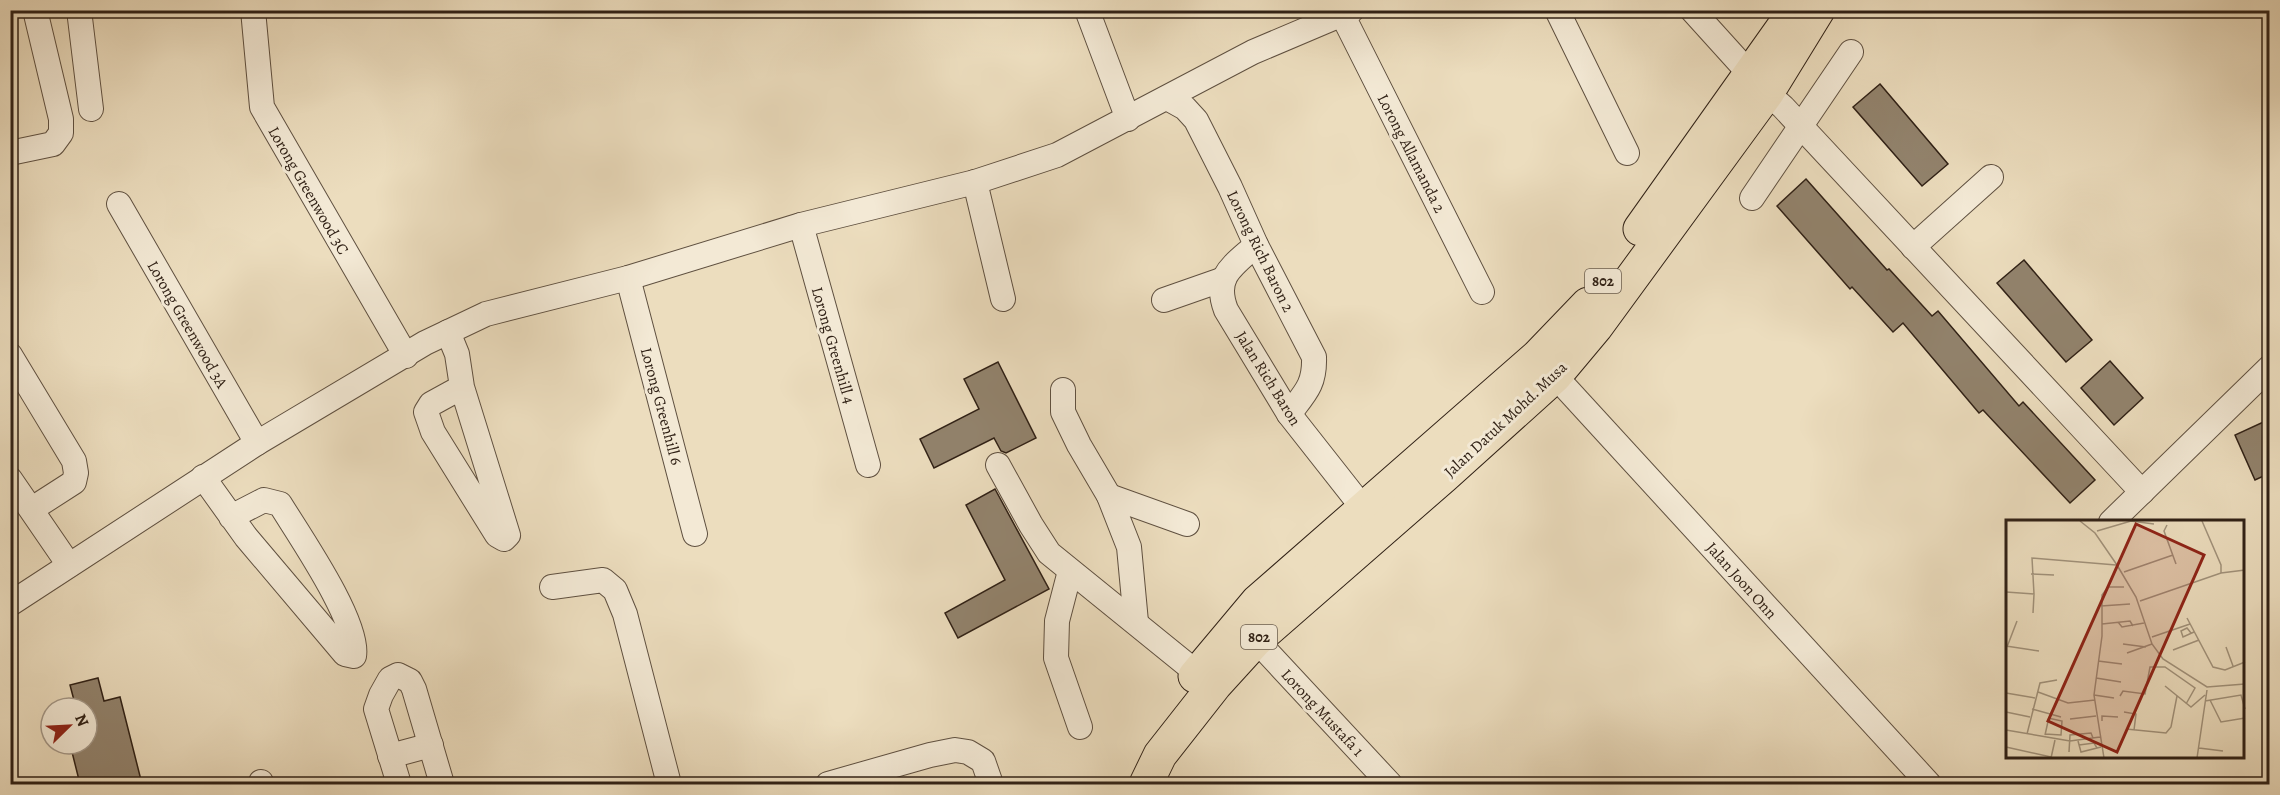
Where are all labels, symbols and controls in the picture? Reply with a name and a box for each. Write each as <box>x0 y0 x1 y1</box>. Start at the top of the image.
street label: Lorong Allamanda 2 <box>1372 90 1451 217</box>
street label: Lorong Greenwood 3C <box>262 122 354 259</box>
street label: Lorong Rich Baron 2 <box>1221 187 1299 316</box>
street label: Lorong Greenwood 3A <box>142 257 233 393</box>
road number: 802 <box>1585 269 1621 293</box>
street label: Lorong Greenhill 4 <box>806 284 860 406</box>
street label: Jalan Rich Baron <box>1230 327 1306 430</box>
street label: Lorong Greenhill 6 <box>635 345 687 467</box>
street label: Jalan Datuk Mohd. Musa <box>1439 356 1572 483</box>
inset map <box>2006 520 2244 759</box>
street label: Jalan Joon Onn <box>1701 537 1782 624</box>
road number: 802 <box>1241 625 1277 649</box>
street label: Lorong Mustafa 1 <box>1276 664 1369 762</box>
north arrow <box>39 696 99 756</box>
text: N <box>69 711 94 730</box>

